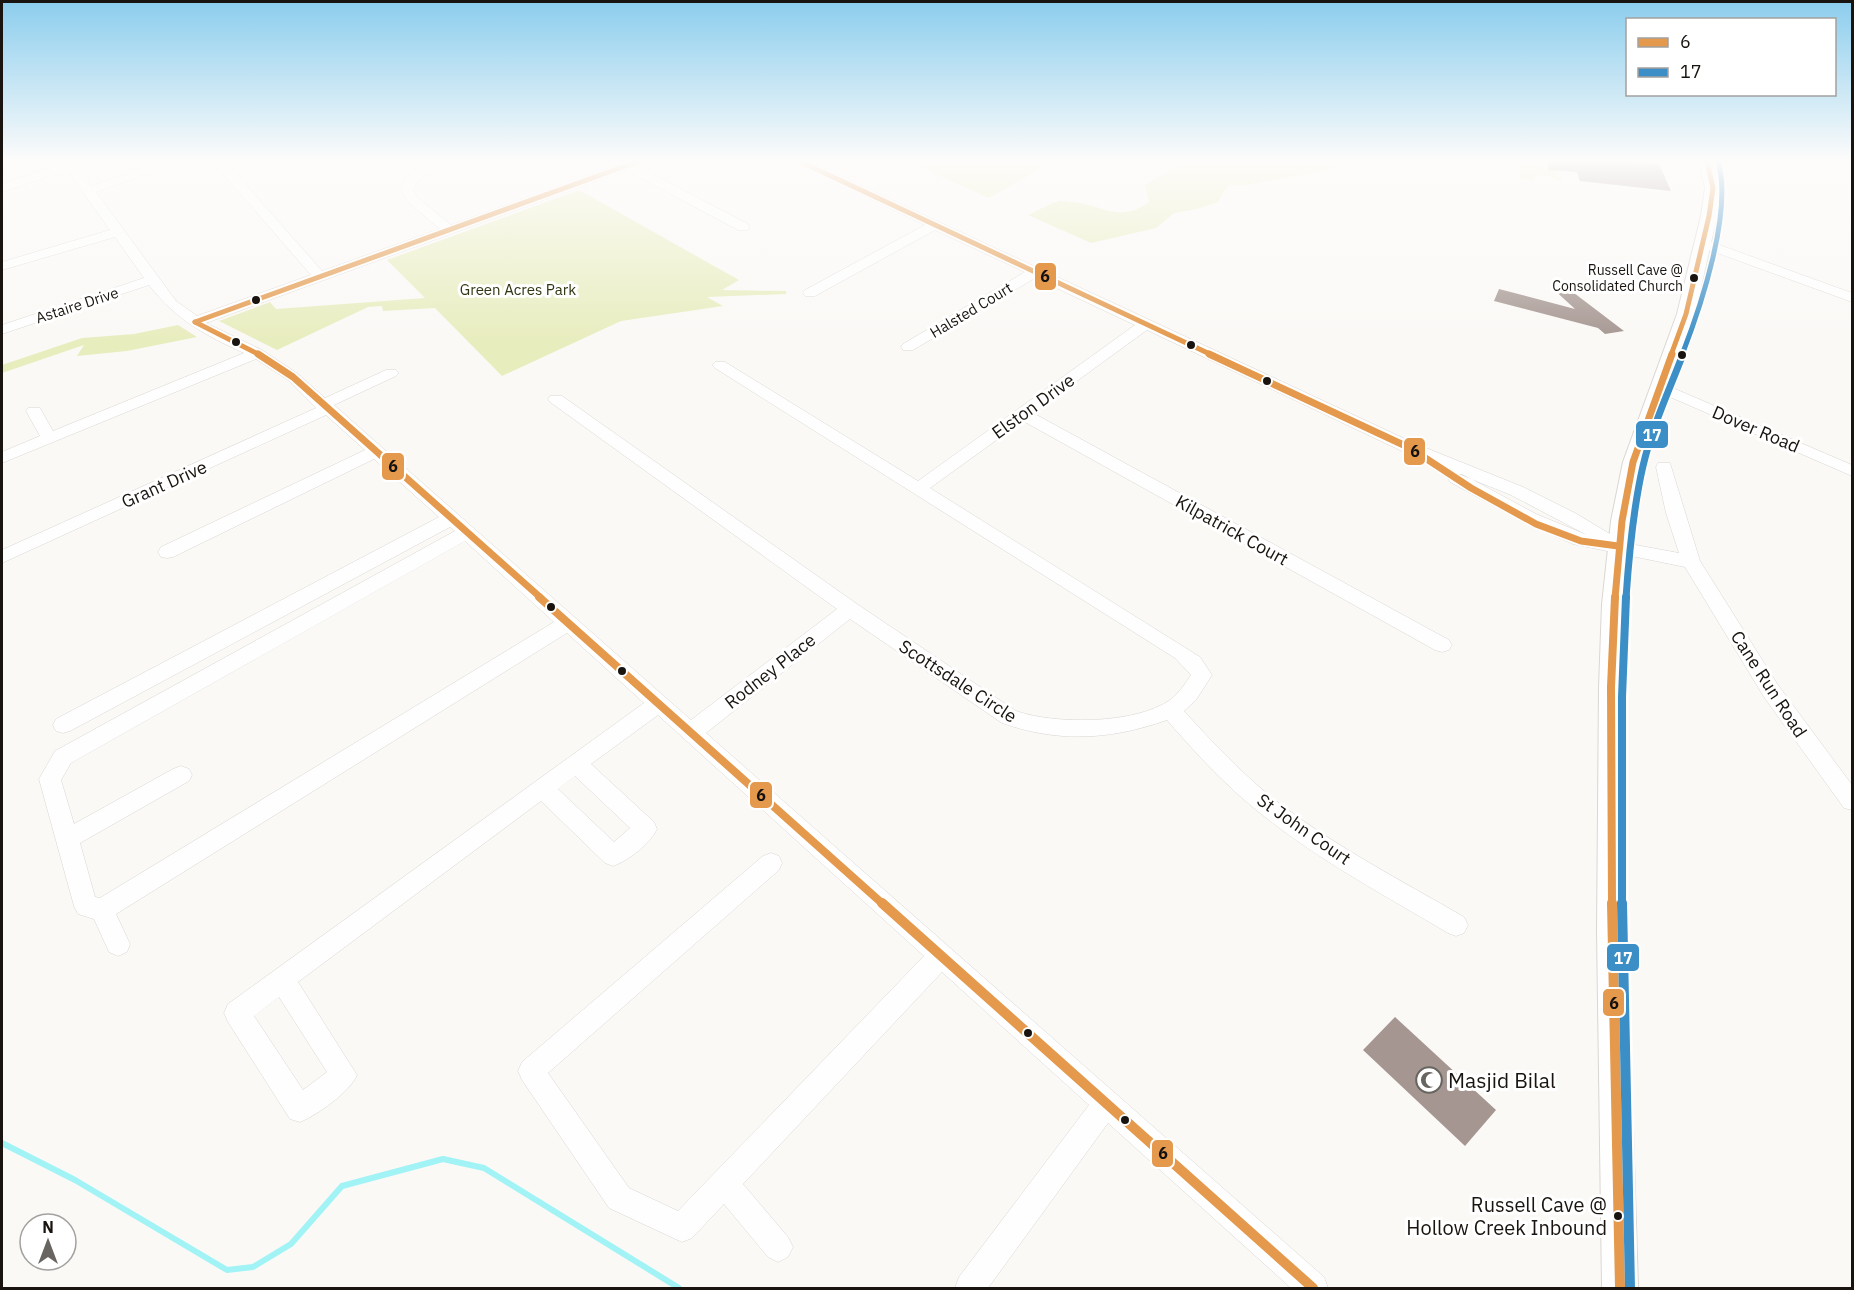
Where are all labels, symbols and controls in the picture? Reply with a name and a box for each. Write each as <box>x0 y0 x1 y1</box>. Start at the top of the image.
legend <box>1626 18 1836 96</box>
text: 6 <box>1680 30 1691 53</box>
text: 17 <box>1680 60 1702 83</box>
place label: Russell Cave @ Consolidated Church <box>1552 261 1683 295</box>
line badge: 6 <box>1034 262 1057 291</box>
text: 6 <box>1040 266 1050 286</box>
marker: Russell Cave @ Consolidated Church <box>1688 272 1700 284</box>
street label: Halsted Court <box>926 278 1016 342</box>
park label: Green Acres Park <box>460 280 576 299</box>
street label: Astaire Drive <box>33 283 121 327</box>
unlabelled marker <box>250 294 262 306</box>
unlabelled marker <box>230 336 242 348</box>
unlabelled marker <box>1185 339 1197 351</box>
unlabelled marker <box>1676 349 1688 361</box>
street label: Elston Drive <box>987 368 1079 444</box>
unlabelled marker <box>1261 375 1273 387</box>
street label: Dover Road <box>1709 400 1803 458</box>
line badge: 17 <box>1635 420 1669 449</box>
text: 17 <box>1642 425 1662 445</box>
line badge: 6 <box>1403 437 1426 466</box>
text: 6 <box>1410 441 1420 461</box>
line badge: 6 <box>381 452 405 481</box>
street label: Grant Drive <box>118 455 210 513</box>
text: 6 <box>388 456 398 476</box>
street label: Kilpatrick Court <box>1172 490 1292 570</box>
unlabelled marker <box>545 601 557 613</box>
street label: Cane Run Road <box>1726 626 1812 742</box>
street label: Rodney Place <box>720 628 820 714</box>
street label: Scottsdale Circle <box>895 634 1021 728</box>
unlabelled marker <box>616 665 628 677</box>
line badge: 6 <box>749 781 773 809</box>
text: 6 <box>756 785 766 805</box>
street label: St John Court <box>1253 788 1355 870</box>
line badge: 17 <box>1606 943 1640 972</box>
text: 17 <box>1613 948 1633 968</box>
line badge: 6 <box>1602 988 1625 1017</box>
text: 6 <box>1609 993 1619 1013</box>
unlabelled marker <box>1022 1027 1034 1039</box>
mosque icon: Masjid Bilal <box>1414 1065 1444 1095</box>
place label: Masjid Bilal <box>1448 1066 1556 1094</box>
unlabelled marker <box>1119 1114 1131 1126</box>
line badge: 6 <box>1151 1139 1174 1168</box>
text: 6 <box>1158 1143 1168 1163</box>
place label: Russell Cave @ Hollow Creek Inbound <box>1406 1191 1607 1241</box>
marker: Russell Cave @ Hollow Creek Inbound <box>1612 1210 1624 1222</box>
north arrow <box>18 1212 78 1272</box>
text: N <box>42 1217 54 1237</box>

